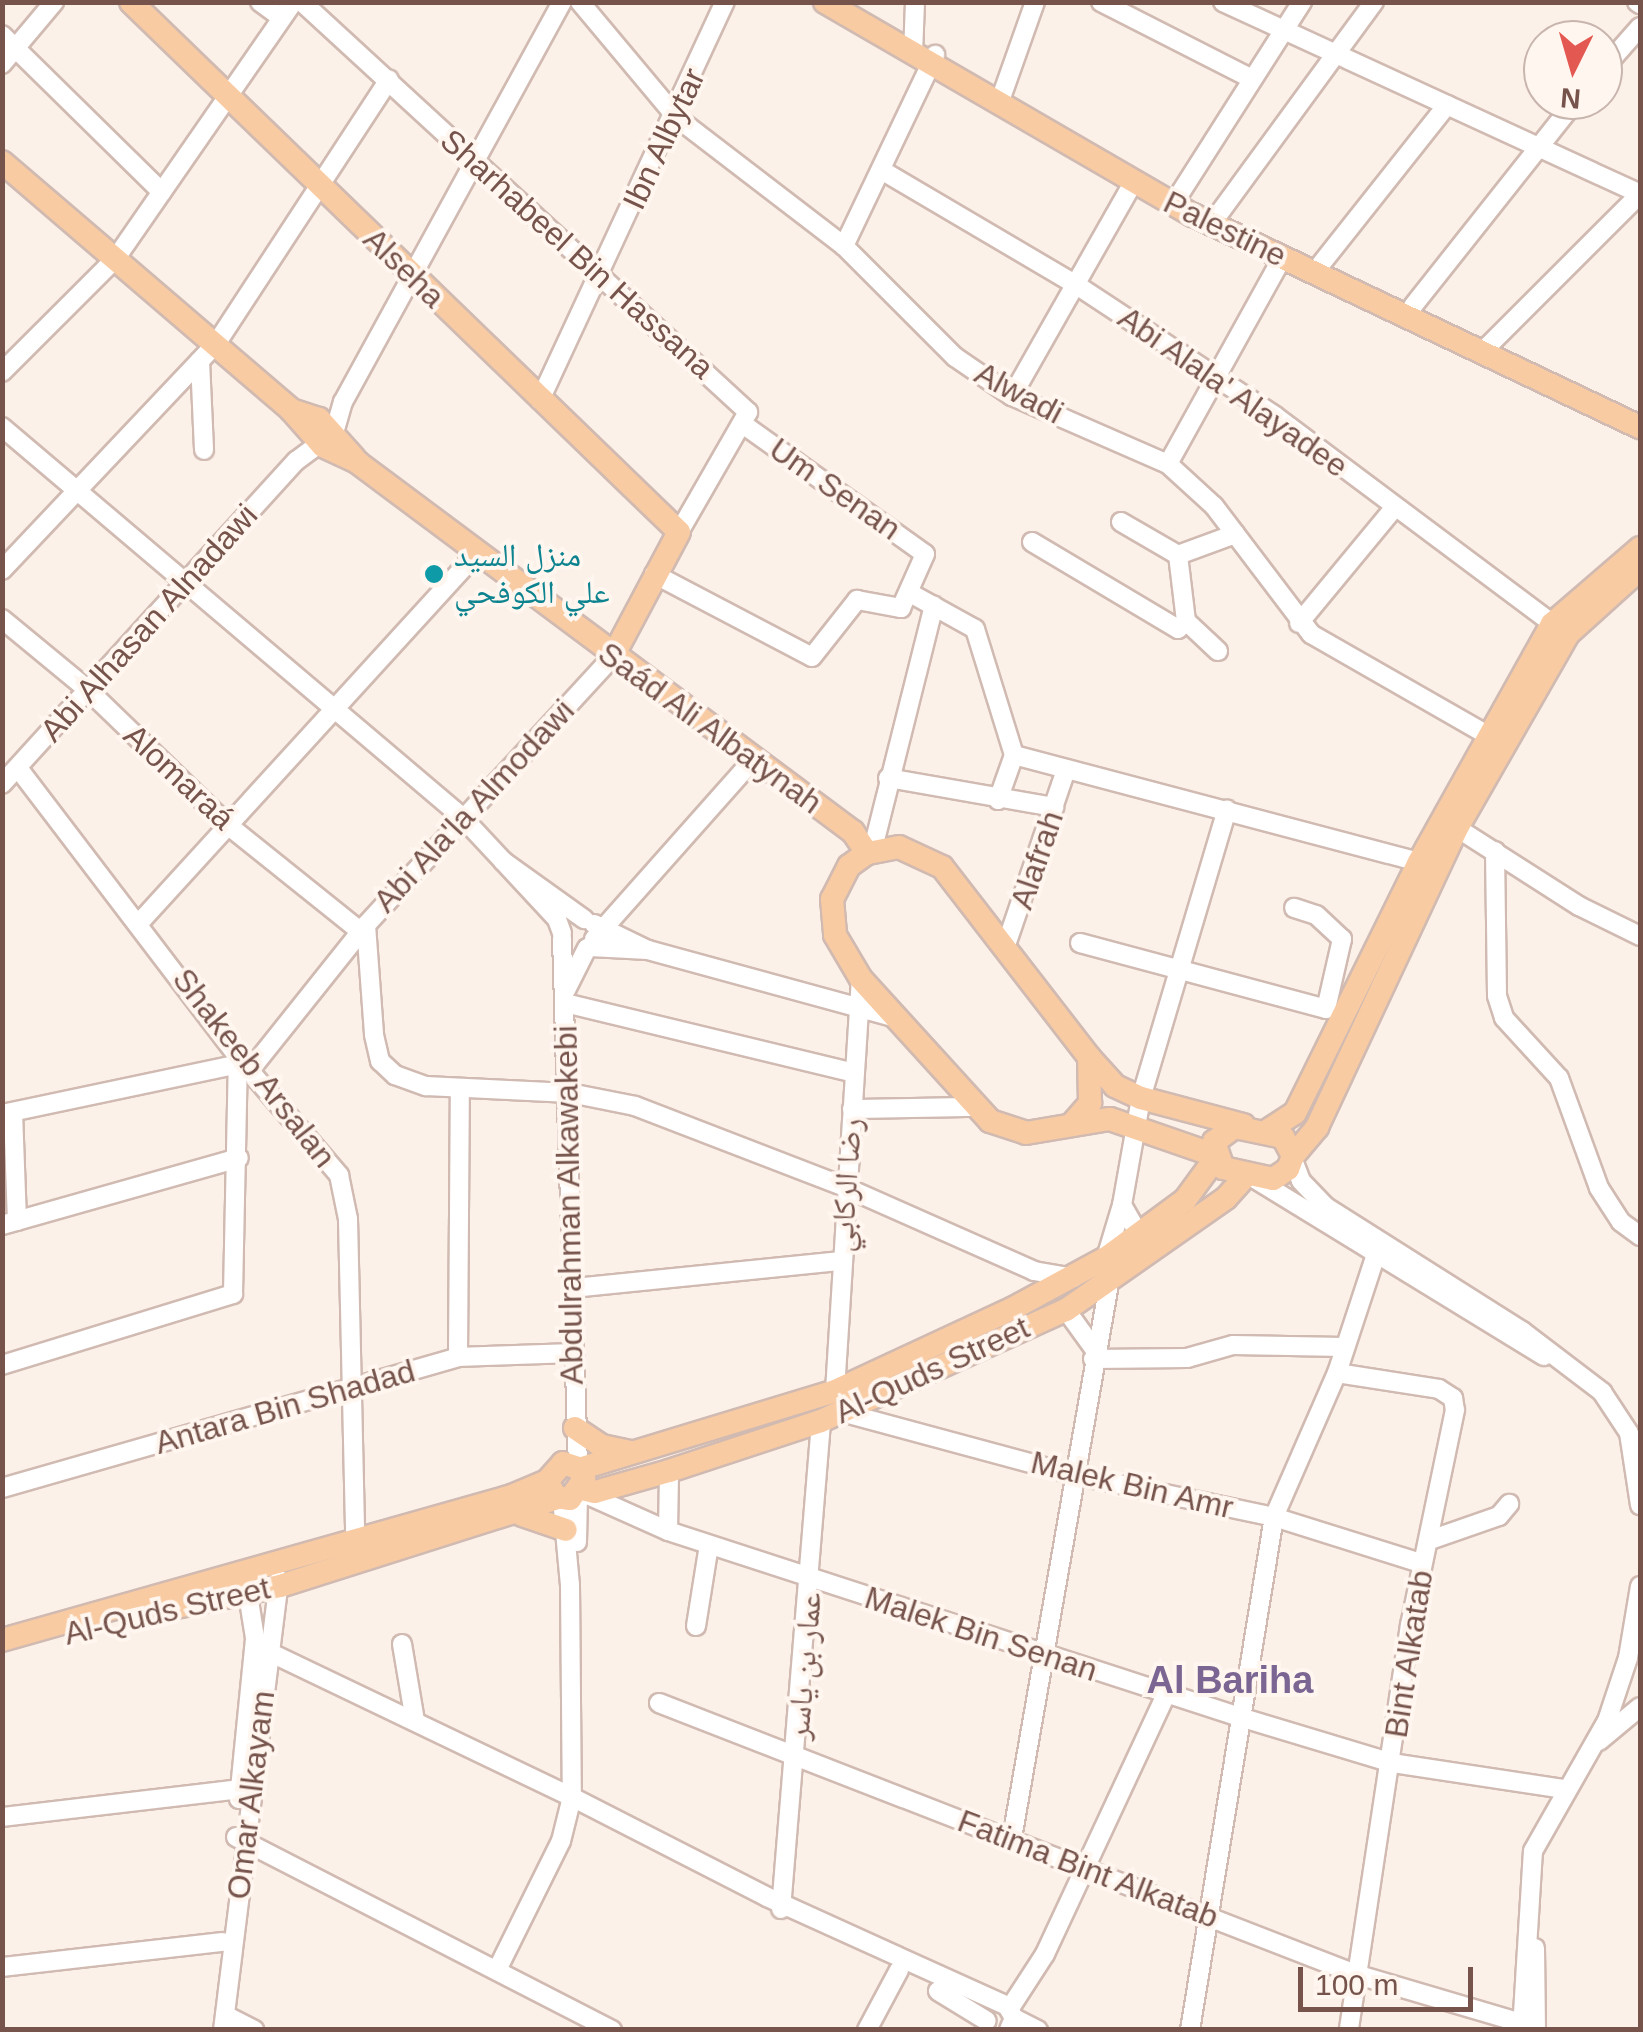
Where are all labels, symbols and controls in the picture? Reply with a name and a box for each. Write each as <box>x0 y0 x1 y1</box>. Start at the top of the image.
north arrow <box>1523 20 1623 120</box>
street label: Ibn Albytar <box>614 62 714 216</box>
text: N <box>1559 82 1582 115</box>
street label: Sharhabeel Bin Hassana <box>433 121 721 387</box>
street label: Palestine <box>1157 183 1293 275</box>
street label: Alseha <box>355 220 453 316</box>
street label: Abi Alala' Alayadee <box>1109 297 1357 487</box>
street label: Alwadi <box>968 354 1070 432</box>
street label: Um Senan <box>762 430 908 548</box>
street label: Abi Alhasan Alnadawi <box>31 495 267 751</box>
place label: منزل السيد علي الكوفحي <box>454 537 610 612</box>
marker: منزل السيد علي الكوفحي <box>423 563 445 585</box>
street label: Saád Ali Albatynah <box>589 633 831 823</box>
street label: Abi Ala'la Almodawi <box>364 691 584 921</box>
street label: Alomaraá <box>116 716 242 838</box>
street label: Alafrah <box>1002 806 1072 914</box>
street label: Shakeeb Arsalan <box>164 960 344 1176</box>
street label: Abdulrahman Alkawakebi <box>547 1024 591 1386</box>
street label: رضا الركابي <box>822 1117 870 1253</box>
street label: Al-Quds Street <box>829 1308 1035 1432</box>
street label: Antara Bin Shadad <box>151 1352 419 1462</box>
street label: Malek Bin Amr <box>1026 1443 1238 1527</box>
street label: Bint Alkatab <box>1377 1567 1441 1741</box>
street label: Al-Quds Street <box>60 1569 274 1653</box>
street label: Malek Bin Senan <box>860 1578 1102 1690</box>
street label: عمار بن ياسر <box>778 1591 830 1741</box>
district label: Al Bariha <box>1147 1658 1313 1704</box>
street label: Omar Alkayam <box>219 1688 283 1902</box>
street label: Fatima Bint Alkatab <box>952 1801 1224 1937</box>
scale bar <box>1303 1947 1478 2009</box>
text: 100 m <box>1315 1968 1398 2001</box>

